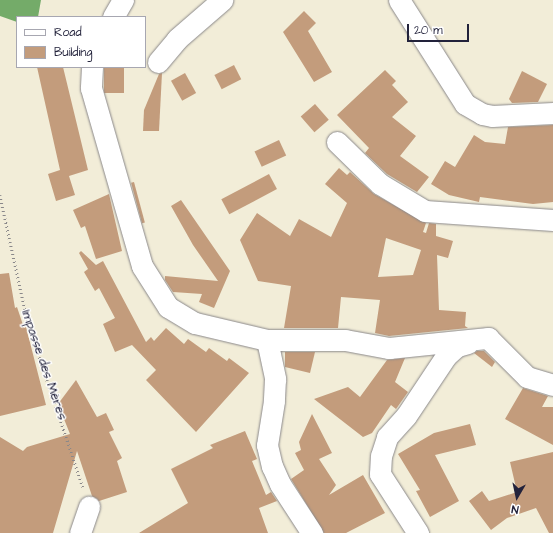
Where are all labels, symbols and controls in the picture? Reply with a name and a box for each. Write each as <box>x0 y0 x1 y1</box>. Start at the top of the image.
legend <box>16 16 146 68</box>
scale bar <box>409 16 471 42</box>
text: 20 m <box>414 22 443 39</box>
text: Road <box>54 24 82 41</box>
text: Building <box>54 44 92 61</box>
street label: Impasse des Mères <box>18 308 70 422</box>
north arrow <box>497 477 537 517</box>
text: N <box>510 501 520 517</box>

